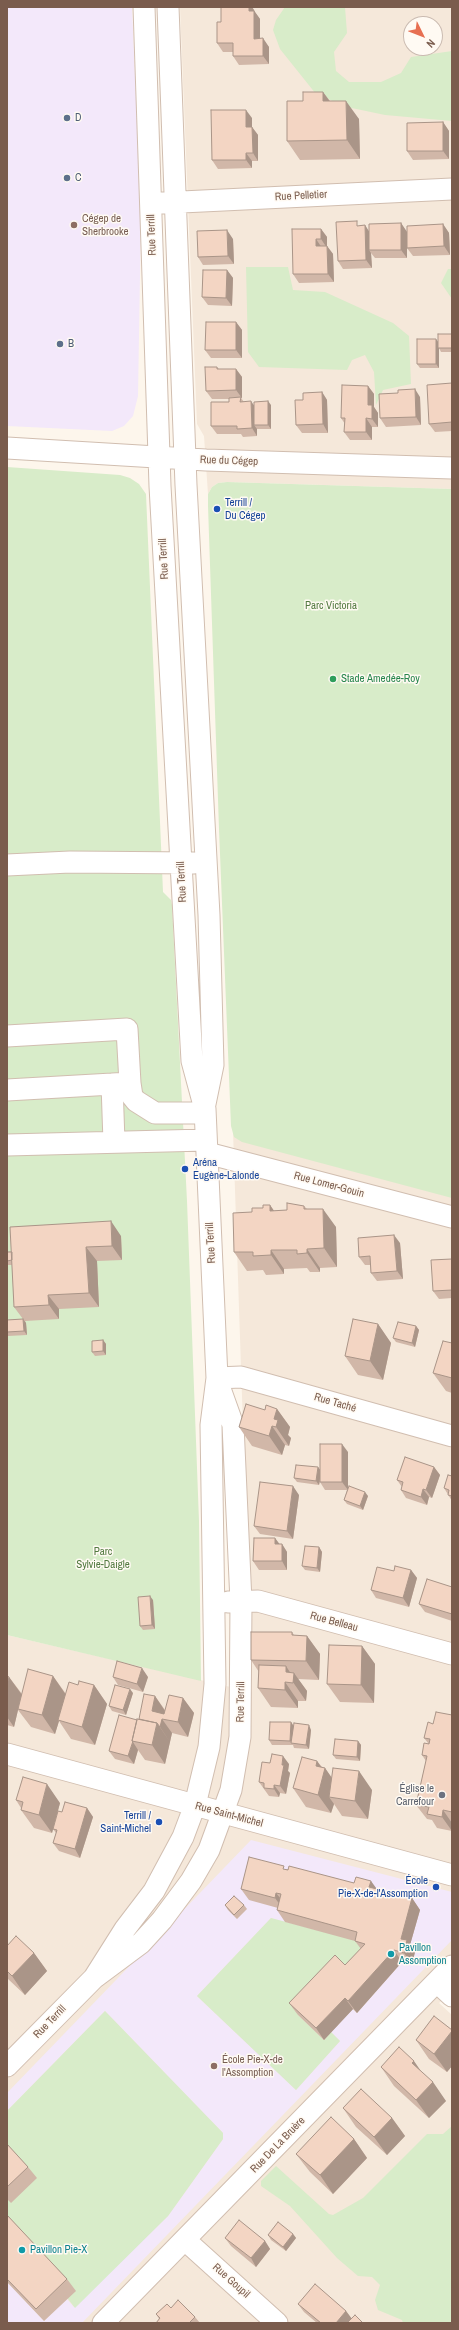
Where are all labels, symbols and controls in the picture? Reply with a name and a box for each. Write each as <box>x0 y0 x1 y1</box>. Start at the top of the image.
north arrow <box>403 16 443 56</box>
text: N <box>424 36 438 51</box>
place label: D <box>75 111 82 125</box>
marker: D <box>62 113 72 123</box>
place label: C <box>75 171 82 185</box>
marker: C <box>62 173 72 183</box>
street label: Rue Pelletier <box>275 188 327 204</box>
place label: Cégep de Sherbrooke <box>82 212 129 238</box>
street label: Rue Terrill <box>145 214 159 256</box>
marker: Cégep de Sherbrooke <box>69 220 79 230</box>
place label: B <box>68 337 74 351</box>
marker: B <box>55 339 65 349</box>
street label: Rue du Cégep <box>200 453 258 469</box>
place label: Terrill / Du Cégep <box>225 496 266 522</box>
marker: Terrill / Du Cégep <box>212 504 222 514</box>
street label: Rue Terrill <box>156 538 172 580</box>
park label: Parc Victoria <box>305 599 357 613</box>
place label: Stade Amedée-Roy <box>341 672 420 686</box>
marker: Stade Amedée-Roy <box>328 674 338 684</box>
street label: Rue Terrill <box>174 861 190 903</box>
place label: Aréna Eugène-Lalonde <box>193 1156 259 1182</box>
marker: Aréna Eugène-Lalonde <box>180 1164 190 1174</box>
street label: Rue Lomer-Gouin <box>292 1169 366 1201</box>
street label: Rue Terrill <box>203 1222 219 1264</box>
street label: Rue Taché <box>312 1391 358 1415</box>
park label: Parc Sylvie-Daigle <box>76 1545 130 1571</box>
street label: Rue Belleau <box>309 1609 359 1635</box>
street label: Rue Terrill <box>234 1681 248 1723</box>
place label: Église le Carrefour <box>396 1782 434 1808</box>
marker: Église le Carrefour <box>437 1790 447 1800</box>
street label: Rue Saint-Michel <box>194 1800 264 1830</box>
place label: Terrill / Saint-Michel <box>100 1809 151 1835</box>
marker: Terrill / Saint-Michel <box>154 1817 164 1827</box>
place label: École Pie-X-de-l'Assomption <box>338 1874 428 1900</box>
marker: École Pie-X-de-l'Assomption <box>431 1882 441 1892</box>
place label: Pavillon Assomption <box>399 1941 447 1967</box>
marker: Pavillon Assomption <box>386 1949 396 1959</box>
street label: Rue Terrill <box>31 2003 69 2041</box>
place label: École Pie-X-de l'Assomption <box>222 2053 283 2079</box>
marker: École Pie-X-de l'Assomption <box>209 2061 219 2071</box>
street label: Rue De La Bruère <box>248 2114 308 2176</box>
place label: Pavillon Pie-X <box>30 2243 87 2257</box>
marker: Pavillon Pie-X <box>17 2245 27 2255</box>
street label: Rue Goupil <box>210 2261 252 2301</box>

